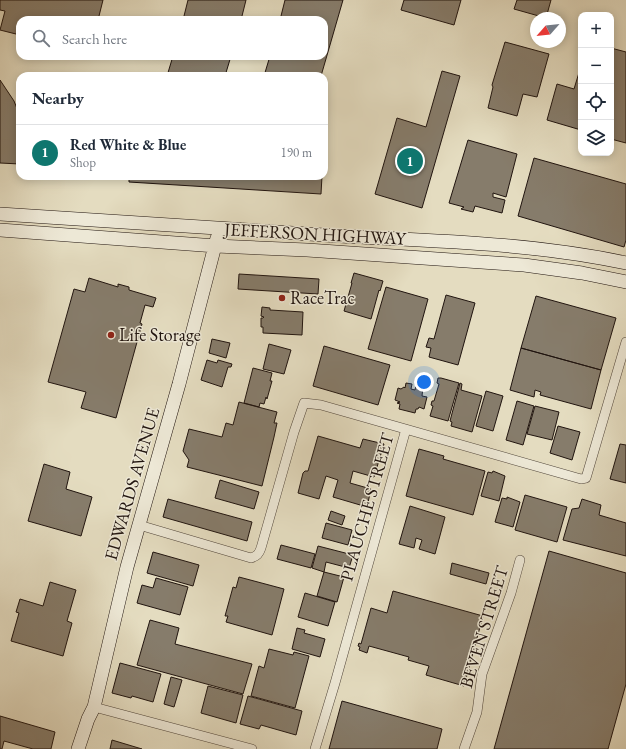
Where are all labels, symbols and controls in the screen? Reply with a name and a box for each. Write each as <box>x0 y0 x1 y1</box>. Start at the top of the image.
north arrow <box>530 12 566 48</box>
map controls <box>578 12 614 156</box>
button: + <box>578 12 614 48</box>
search box <box>16 16 328 60</box>
icon: search <box>30 27 52 49</box>
text: Search here <box>62 29 127 48</box>
button: − <box>578 48 614 84</box>
button: locate <box>578 84 614 120</box>
text: Nearby <box>32 87 84 109</box>
button: layers <box>578 120 614 156</box>
text: Red White & Blue <box>70 135 186 154</box>
text: 1 <box>42 144 48 161</box>
text: 190 m <box>281 144 312 161</box>
pin: 1 <box>397 146 423 176</box>
text: Shop <box>70 154 96 171</box>
street label: JEFFERSON HIGHWAY <box>222 217 408 250</box>
place label: RaceTrac <box>290 286 355 309</box>
marker: RaceTrac <box>277 293 287 303</box>
place label: Life Storage <box>119 323 201 346</box>
marker: Life Storage <box>106 330 116 340</box>
your location <box>414 372 434 392</box>
street label: EDWARDS AVENUE <box>99 405 164 563</box>
street label: PLAUCHE STREET <box>334 429 399 584</box>
street label: BEVEN STREET <box>454 562 513 691</box>

